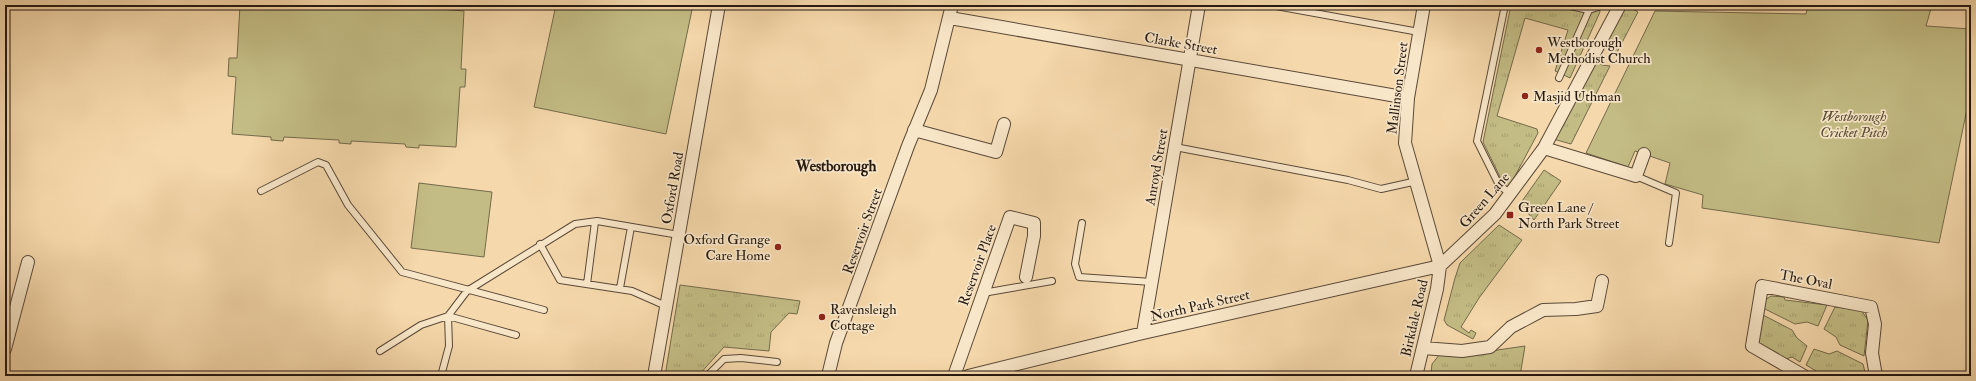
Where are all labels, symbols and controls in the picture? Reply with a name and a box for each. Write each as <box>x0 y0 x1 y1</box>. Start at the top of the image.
street label: Clarke Street <box>1143 29 1219 58</box>
place label: Westborough Methodist Church <box>1546 34 1651 67</box>
street label: Mallinson Street <box>1383 41 1412 135</box>
marker: Westborough Methodist Church <box>1534 45 1544 55</box>
place label: Masjid Uthman <box>1533 88 1621 105</box>
marker: Masjid Uthman <box>1520 91 1530 101</box>
park label: Westborough Cricket Pitch <box>1820 108 1888 141</box>
street label: Anroyd Street <box>1141 127 1173 208</box>
street label: Oxford Road <box>658 151 687 226</box>
district label: Westborough <box>795 157 876 177</box>
street label: Green Lane <box>1456 169 1513 231</box>
street label: Reservoir Street <box>839 186 886 276</box>
place label: Green Lane / North Park Street <box>1518 199 1620 232</box>
marker: Green Lane / North Park Street <box>1505 210 1515 220</box>
street label: Reservoir Place <box>955 222 1000 308</box>
place label: Oxford Grange Care Home <box>684 231 770 264</box>
marker: Oxford Grange Care Home <box>773 242 783 252</box>
street label: The Oval <box>1778 266 1834 293</box>
street label: Birkdale Road <box>1397 278 1432 358</box>
street label: North Park Street <box>1149 286 1252 325</box>
place label: Ravensleigh Cottage <box>830 301 897 334</box>
marker: Ravensleigh Cottage <box>817 312 827 322</box>

